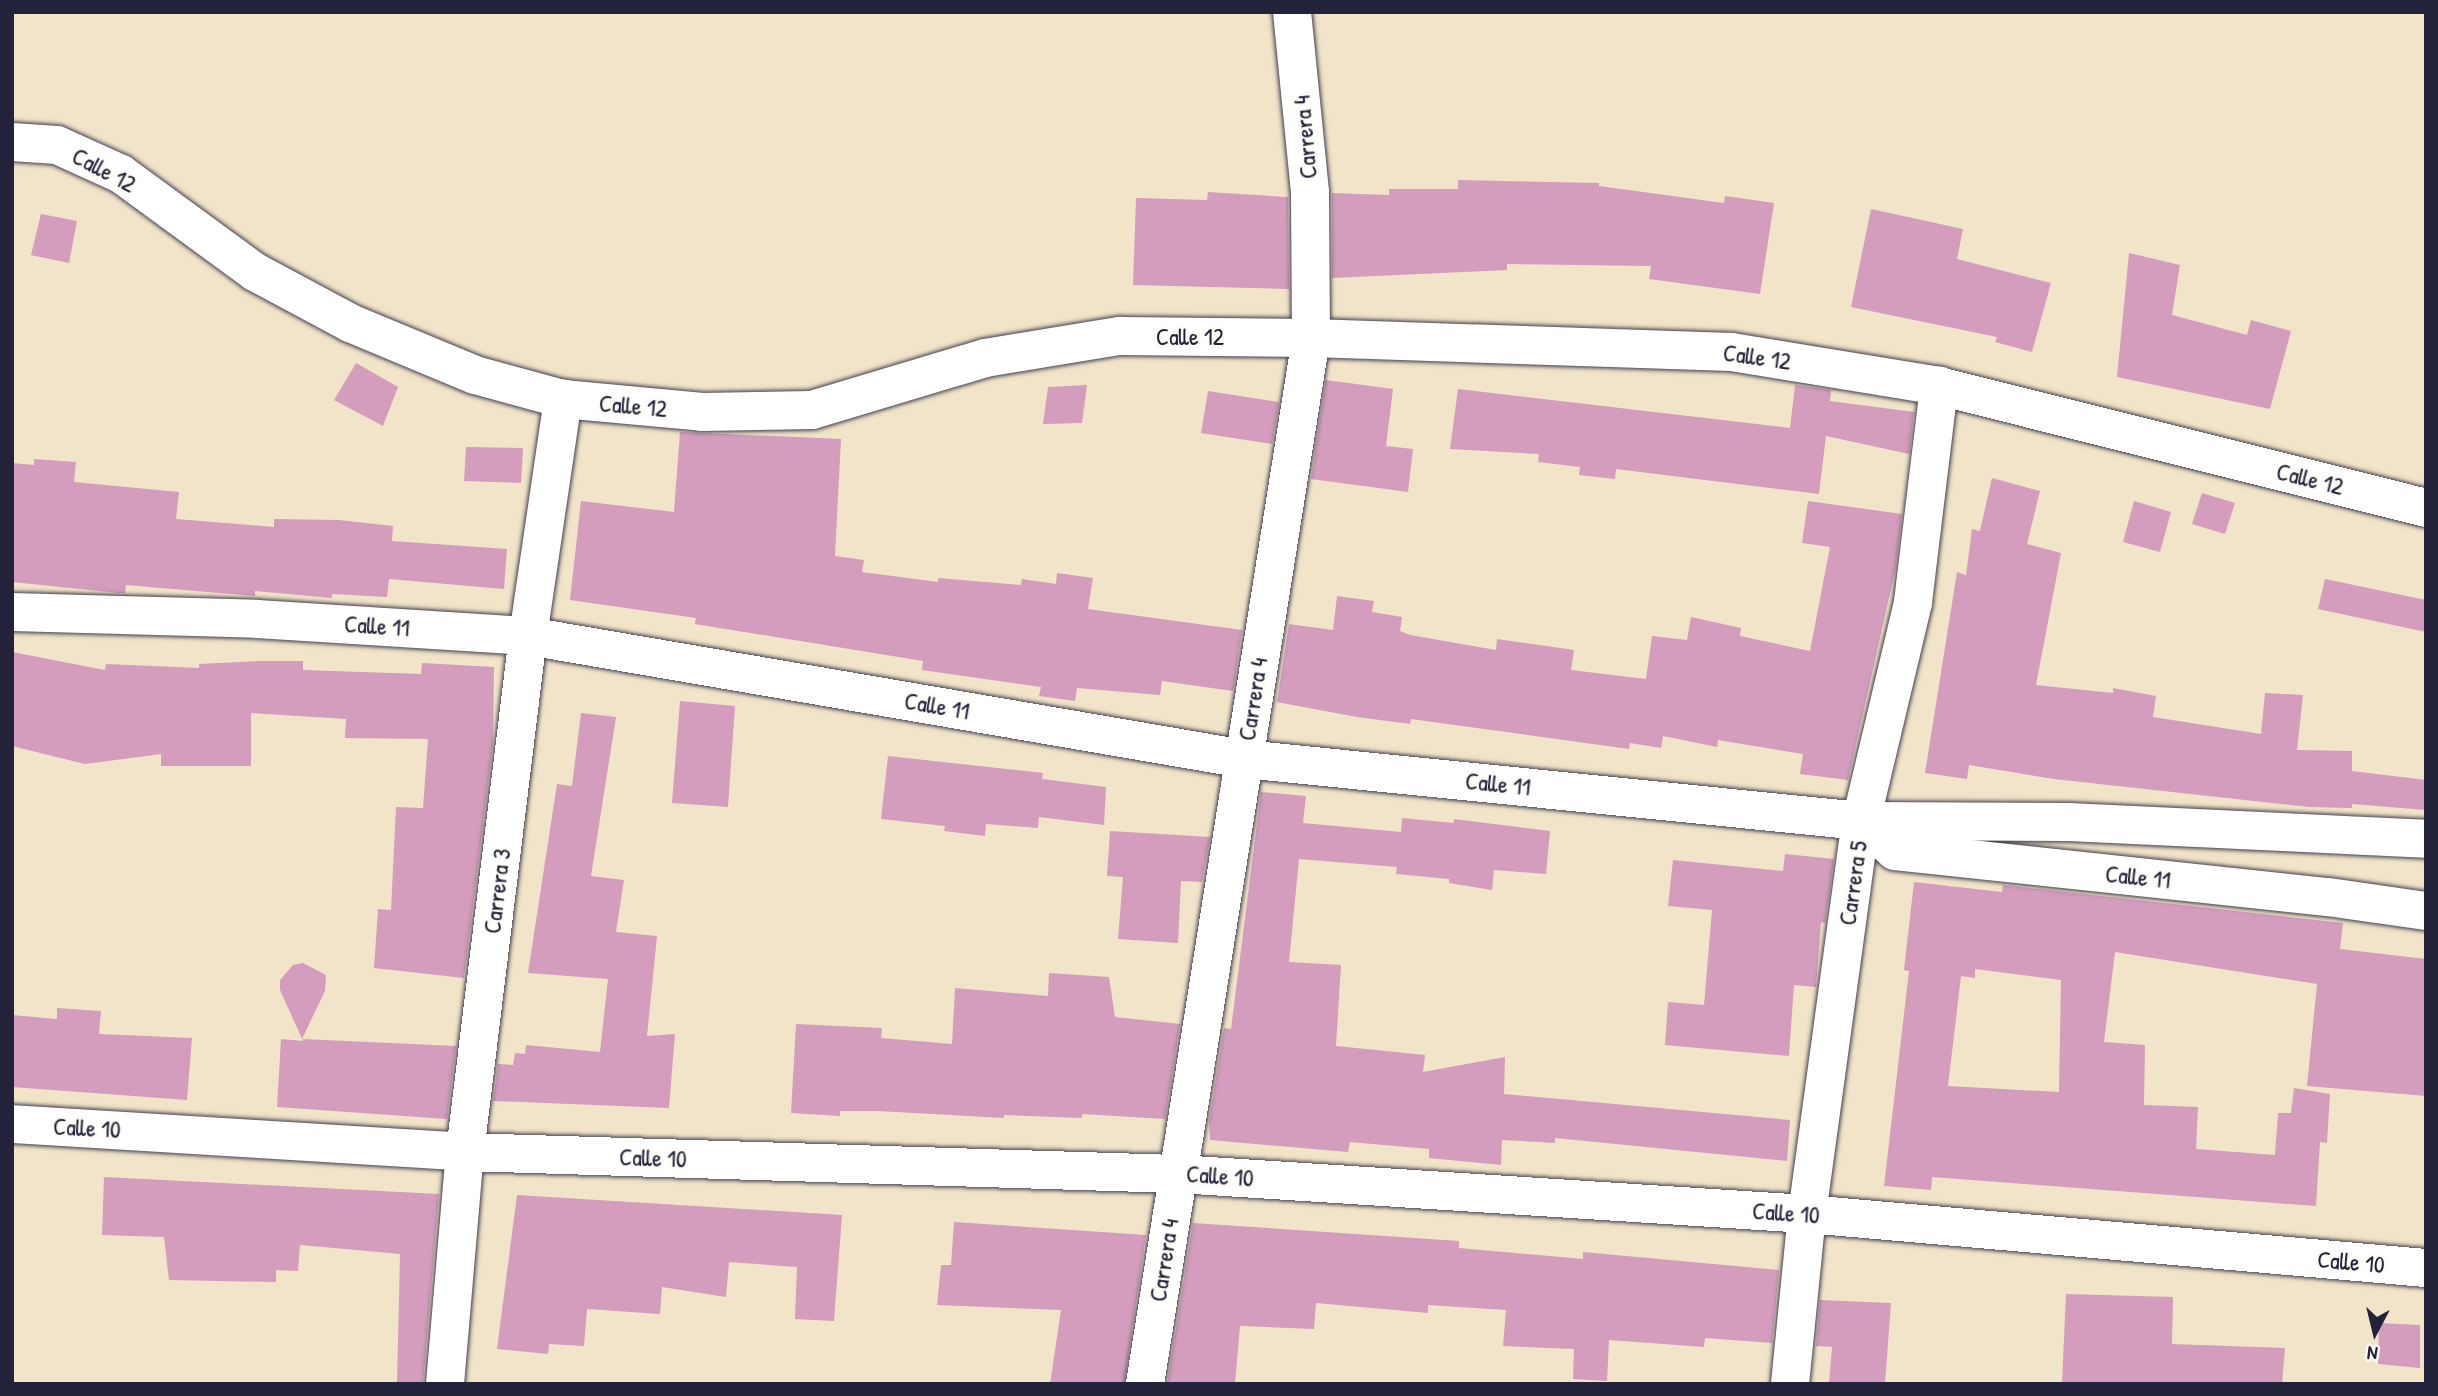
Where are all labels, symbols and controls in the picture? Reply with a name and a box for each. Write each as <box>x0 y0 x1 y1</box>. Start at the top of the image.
street label: Carrera 4 <box>1287 94 1323 180</box>
street label: Calle 12 <box>67 141 141 199</box>
street label: Calle 12 <box>1156 323 1224 351</box>
street label: Calle 12 <box>1721 338 1793 376</box>
street label: Calle 12 <box>598 389 668 423</box>
street label: Calle 12 <box>2274 457 2346 501</box>
street label: Calle 11 <box>343 609 411 643</box>
street label: Carrera 4 <box>1232 655 1274 743</box>
street label: Calle 11 <box>902 686 972 726</box>
street label: Calle 11 <box>1464 766 1532 802</box>
street label: Carrera 5 <box>1833 839 1873 927</box>
street label: Carrera 3 <box>477 847 517 935</box>
street label: Calle 11 <box>2104 859 2172 895</box>
street label: Calle 10 <box>53 1112 121 1144</box>
street label: Calle 10 <box>619 1142 687 1174</box>
street label: Calle 10 <box>1185 1159 1255 1193</box>
street label: Calle 10 <box>1751 1196 1821 1230</box>
street label: Carrera 4 <box>1143 1216 1185 1304</box>
street label: Calle 10 <box>2316 1245 2386 1279</box>
north arrow <box>2340 1298 2410 1368</box>
text: N <box>2366 1340 2379 1367</box>

